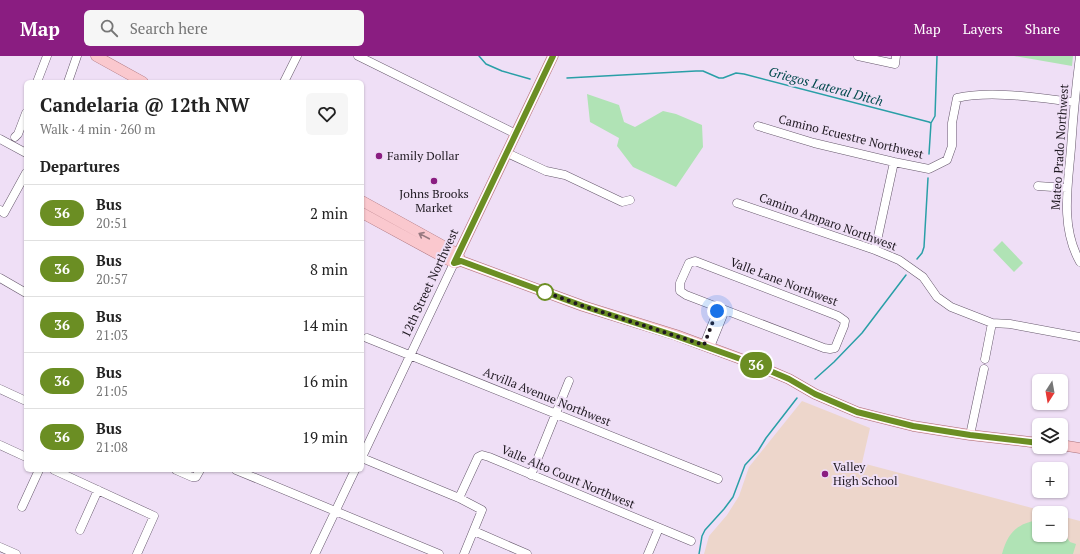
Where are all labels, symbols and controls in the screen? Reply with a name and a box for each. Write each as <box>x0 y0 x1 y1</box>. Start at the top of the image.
search box <box>84 10 364 46</box>
text: Map <box>20 16 60 41</box>
icon: search <box>98 17 120 39</box>
text: Search here <box>130 18 208 38</box>
text: Map <box>914 19 941 38</box>
text: Layers <box>963 19 1003 38</box>
text: Share <box>1025 19 1060 38</box>
water label: Griegos Lateral Ditch <box>767 62 885 110</box>
street label: Mateo Prado Northwest <box>1048 83 1071 210</box>
text: Candelaria @ 12th NW <box>40 92 250 117</box>
button: heart <box>306 93 348 135</box>
street label: Camino Ecuestre Northwest <box>777 111 926 162</box>
text: Walk · 4 min · 260 m <box>40 120 155 138</box>
place label: Family Dollar <box>387 148 460 163</box>
marker: Family Dollar <box>374 151 384 161</box>
text: Departures <box>40 156 120 176</box>
marker: Johns Brooks Market <box>429 176 439 186</box>
place label: Johns Brooks Market <box>399 186 469 215</box>
street label: Camino Amparo Northwest <box>757 190 900 254</box>
text: Bus <box>96 194 122 214</box>
text: 36 <box>54 203 70 222</box>
text: 2 min <box>310 203 348 223</box>
text: 20:51 <box>96 214 128 232</box>
street label: 12th Street Northwest <box>398 226 461 339</box>
one-way arrow <box>418 231 430 239</box>
text: Bus <box>96 250 122 270</box>
street label: Valle Lane Northwest <box>728 254 841 309</box>
text: 36 <box>54 259 70 278</box>
text: 8 min <box>310 259 348 279</box>
text: 20:57 <box>96 270 128 288</box>
unlabelled marker <box>536 283 554 301</box>
your location <box>707 301 727 321</box>
text: Bus <box>96 306 122 326</box>
text: 36 <box>54 315 70 334</box>
text: 14 min <box>302 315 348 335</box>
text: 21:03 <box>96 326 128 344</box>
line badge: 36 <box>738 352 774 378</box>
text: 36 <box>748 355 764 374</box>
text: Bus <box>96 362 122 382</box>
street label: Arvilla Avenue Northwest <box>481 364 614 429</box>
text: 36 <box>54 371 70 390</box>
text: 16 min <box>302 371 348 391</box>
north arrow <box>1032 374 1068 410</box>
map controls <box>1032 374 1068 542</box>
text: 21:05 <box>96 382 128 400</box>
text: Bus <box>96 418 122 438</box>
button: layers <box>1032 418 1068 454</box>
text: 36 <box>54 427 70 446</box>
text: 19 min <box>302 427 348 447</box>
text: 21:08 <box>96 438 128 456</box>
street label: Valle Alto Court Northwest <box>499 442 638 512</box>
place label: Valley High School <box>833 459 898 488</box>
button: + <box>1032 462 1068 498</box>
marker: Valley High School <box>820 469 830 479</box>
button: − <box>1032 506 1068 542</box>

